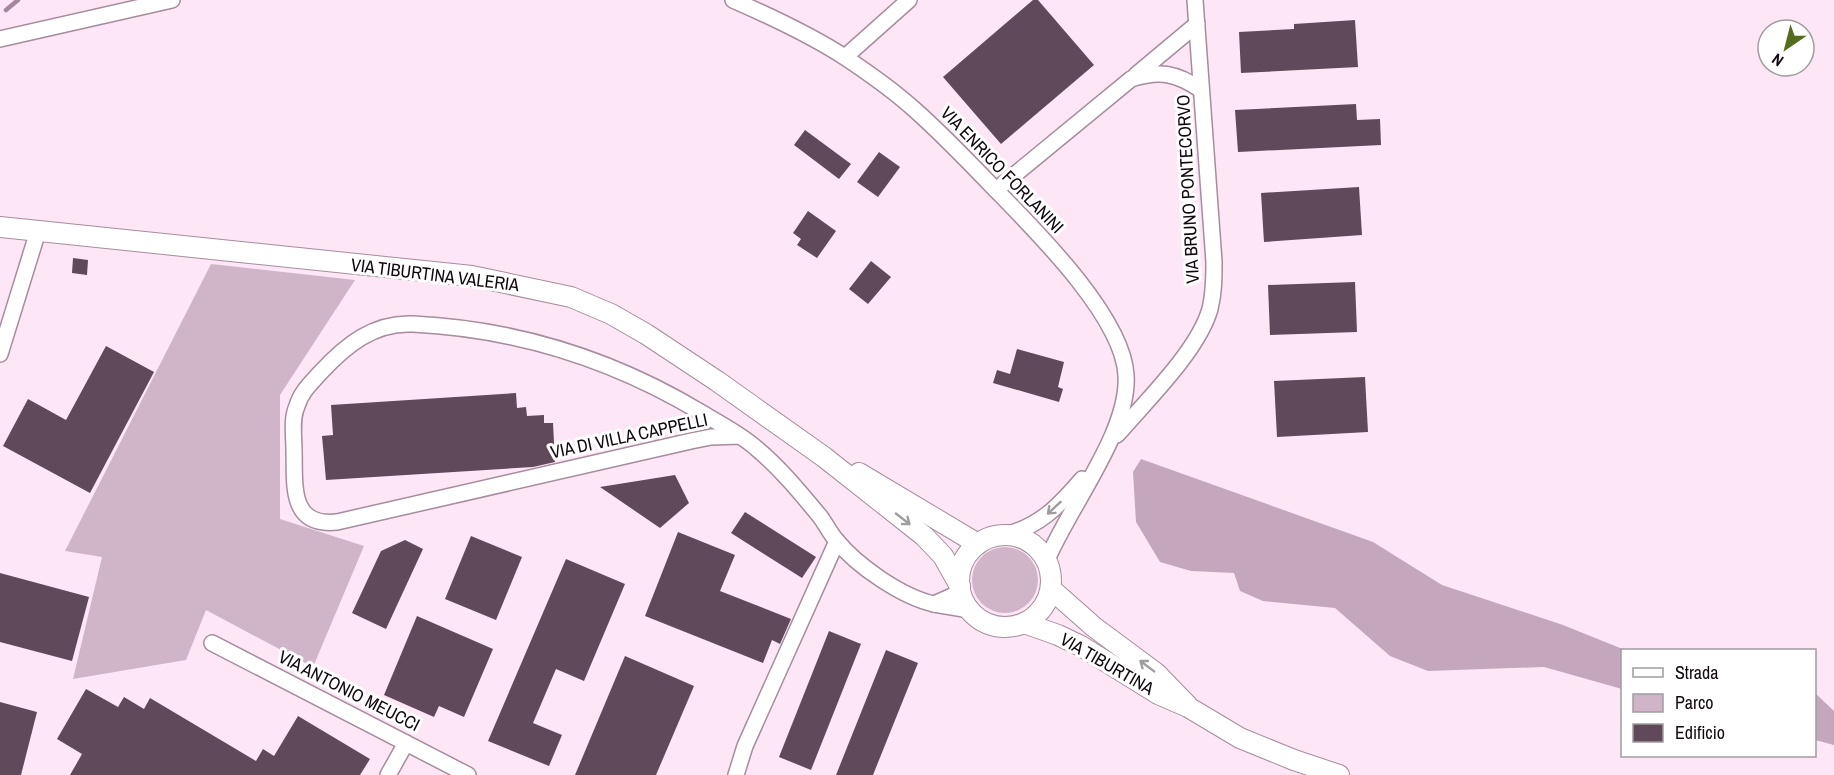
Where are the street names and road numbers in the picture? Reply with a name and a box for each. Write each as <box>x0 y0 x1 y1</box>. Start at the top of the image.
street label: VIA BRUNO PONTECORVO <box>1170 94 1205 284</box>
street label: VIA ENRICO FORLANINI <box>935 101 1069 239</box>
street label: VIA TIBURTINA VALERIA <box>350 252 521 297</box>
street label: VIA DI VILLA CAPPELLI <box>548 407 710 464</box>
street label: VIA TIBURTINA <box>1056 627 1159 701</box>
street label: VIA ANTONIO MEUCCI <box>274 644 424 737</box>

